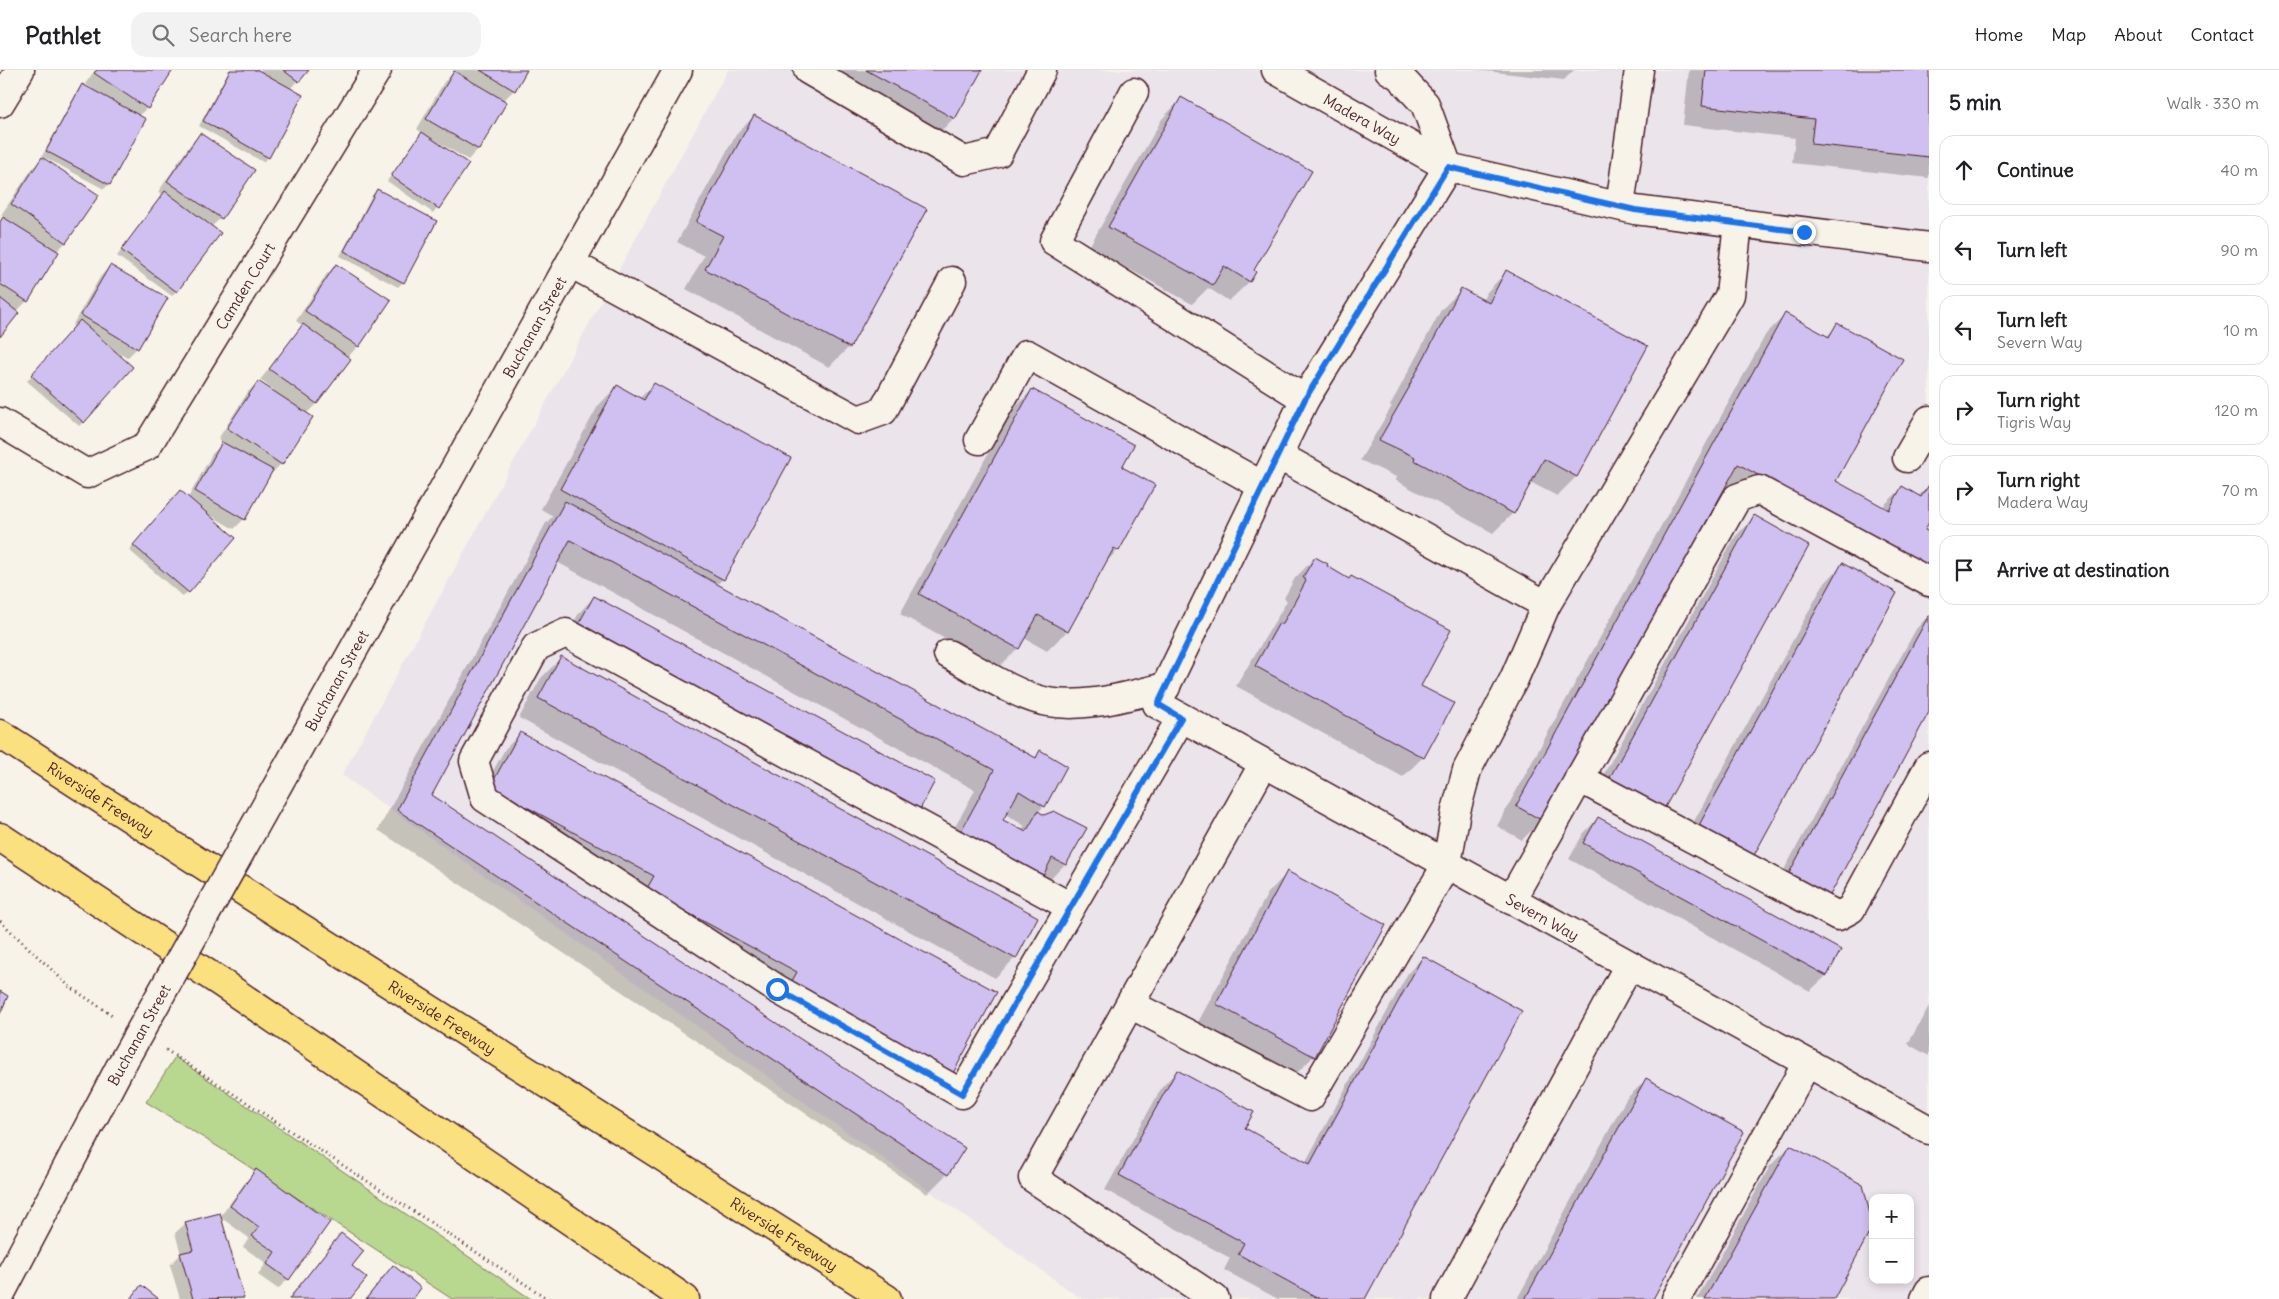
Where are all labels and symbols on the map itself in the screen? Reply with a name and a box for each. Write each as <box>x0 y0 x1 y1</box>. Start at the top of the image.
street label: Madera Way <box>1320 89 1404 148</box>
route end <box>1793 221 1816 244</box>
street label: Camden Court <box>211 239 279 333</box>
street label: Buchanan Street <box>498 273 570 381</box>
street label: Buchanan Street <box>300 626 372 734</box>
street label: Riverside Freeway <box>44 758 158 841</box>
street label: Severn Way <box>1503 889 1582 945</box>
street label: Riverside Freeway <box>385 976 499 1058</box>
route start <box>766 978 789 1001</box>
street label: Buchanan Street <box>103 981 175 1089</box>
street label: Riverside Freeway <box>727 1193 842 1275</box>

